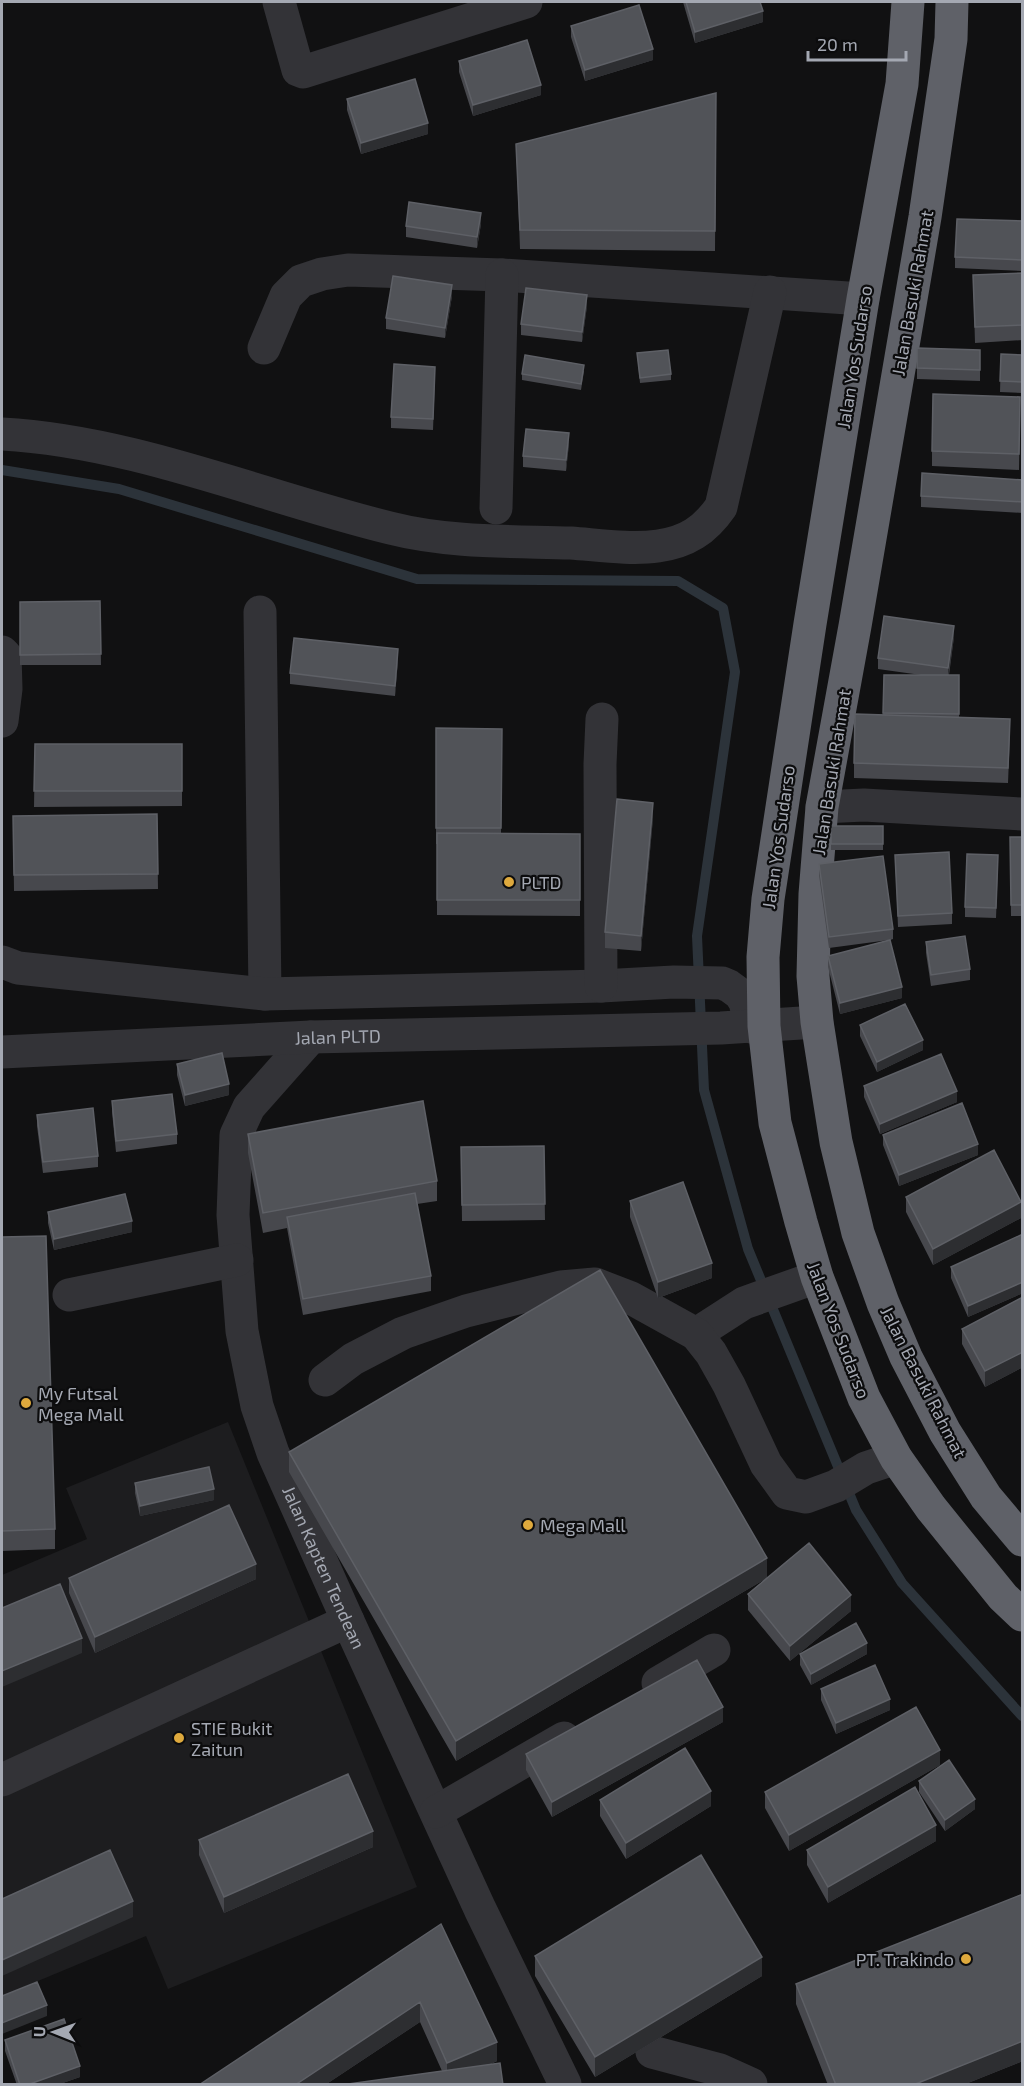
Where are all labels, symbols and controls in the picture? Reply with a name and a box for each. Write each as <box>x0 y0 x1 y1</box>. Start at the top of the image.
scale bar <box>808 24 906 62</box>
text: 20 m <box>817 33 858 55</box>
street label: Jalan Basuki Rahmat <box>887 208 937 378</box>
street label: Jalan Yos Sudarso <box>832 284 876 430</box>
street label: Jalan Basuki Rahmat <box>807 687 855 857</box>
street label: Jalan Yos Sudarso <box>757 764 799 910</box>
place label: PLTD <box>521 871 561 893</box>
marker: PLTD <box>502 875 516 889</box>
street label: Jalan PLTD <box>294 1024 381 1049</box>
street label: Jalan Yos Sudarso <box>803 1258 875 1402</box>
street label: Jalan Basuki Rahmat <box>876 1302 972 1462</box>
place label: My Futsal Mega Mall <box>38 1382 124 1425</box>
marker: My Futsal Mega Mall <box>19 1396 33 1410</box>
street label: Jalan Kapten Tendean <box>278 1482 370 1652</box>
place label: Mega Mall <box>540 1514 626 1536</box>
marker: Mega Mall <box>521 1518 535 1532</box>
place label: STIE Bukit Zaitun <box>191 1717 272 1760</box>
marker: STIE Bukit Zaitun <box>172 1731 186 1745</box>
place label: PT. Trakindo <box>856 1948 954 1970</box>
marker: PT. Trakindo <box>959 1952 973 1966</box>
north arrow <box>24 2002 84 2062</box>
text: U <box>29 2026 48 2037</box>

